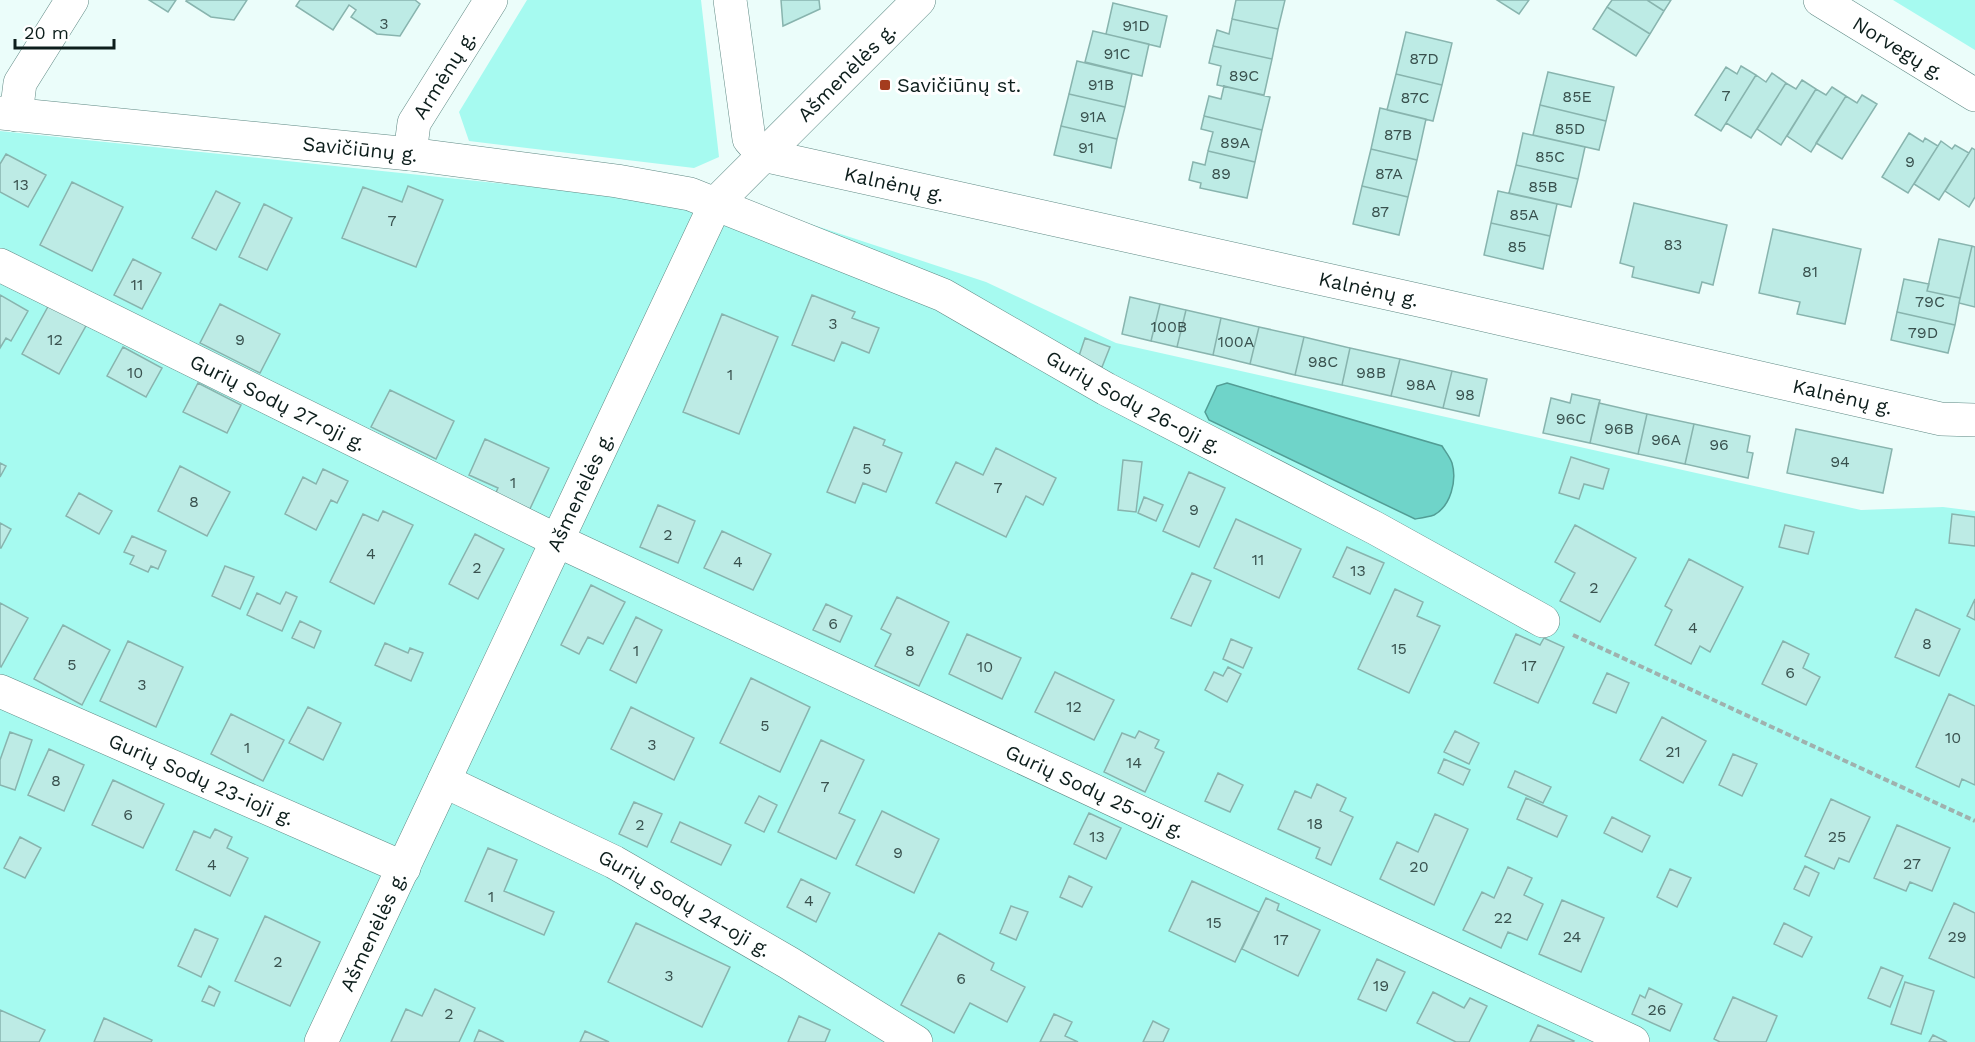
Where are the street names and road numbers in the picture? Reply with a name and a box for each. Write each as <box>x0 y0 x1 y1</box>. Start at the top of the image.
street label: Norvegų g. <box>1848 11 1948 85</box>
street label: Ašmenėlės g. <box>792 18 901 127</box>
street label: Armėnų g. <box>408 26 481 123</box>
street label: Savičiūnų g. <box>301 131 419 167</box>
street label: Kalnėnų g. <box>842 161 947 207</box>
street label: Kalnėnų g. <box>1317 266 1421 312</box>
street label: Gurių Sodų 26-oji g. <box>1042 345 1225 459</box>
street label: Gurių Sodų 27-oji g. <box>186 349 370 456</box>
street label: Kalnėnų g. <box>1790 374 1895 420</box>
street label: Ašmenėlės g. <box>542 428 618 555</box>
street label: Gurių Sodų 23-ioji g. <box>105 728 298 830</box>
street label: Gurių Sodų 25-oji g. <box>1002 739 1188 843</box>
street label: Gurių Sodų 24-oji g. <box>595 844 775 962</box>
street label: Ašmenėlės g. <box>335 868 411 995</box>

